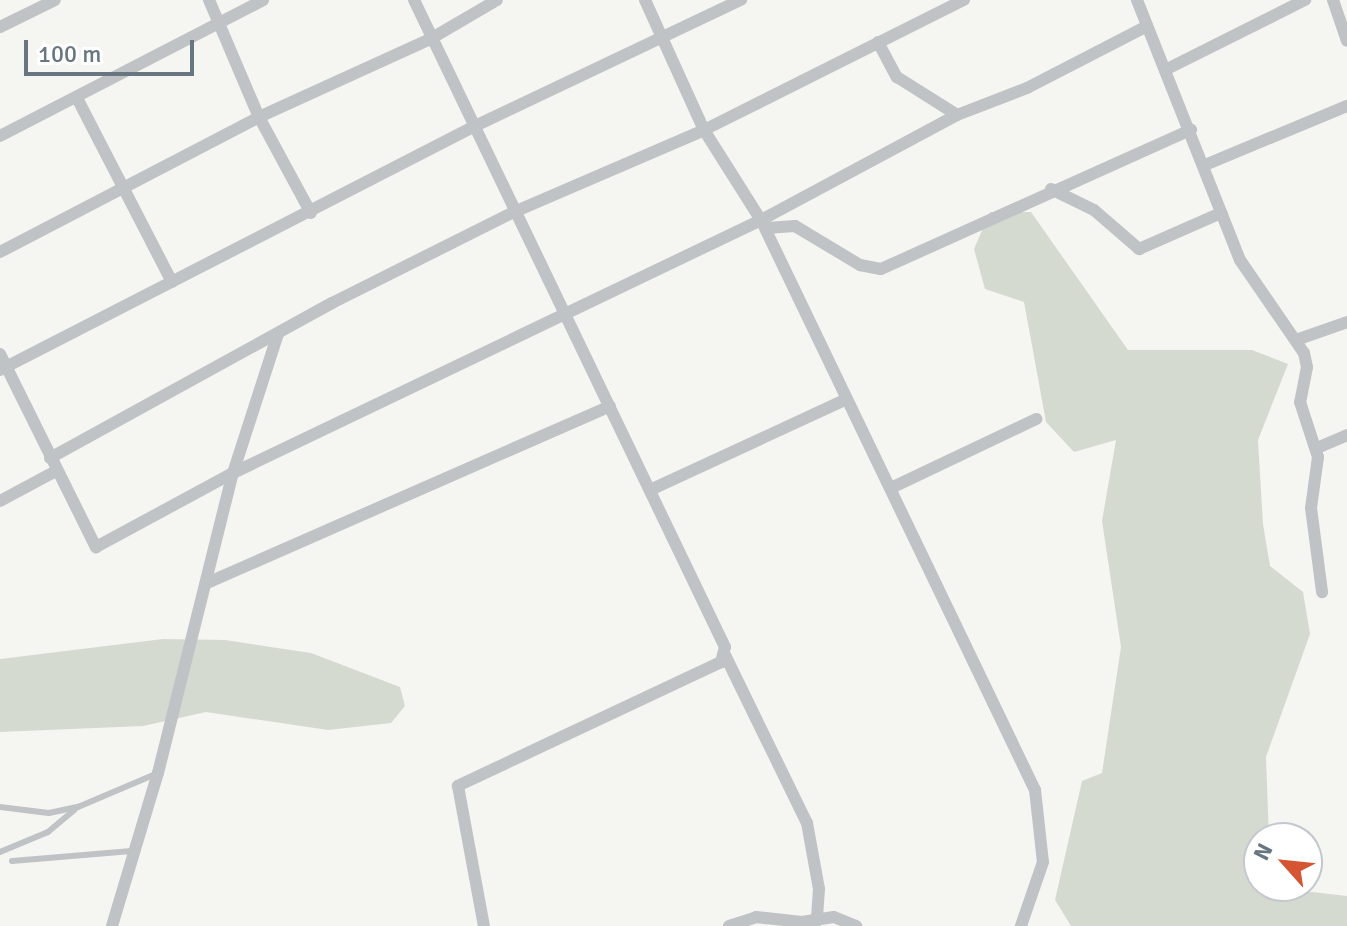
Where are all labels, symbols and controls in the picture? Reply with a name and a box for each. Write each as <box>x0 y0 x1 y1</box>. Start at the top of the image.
scale bar <box>28 24 198 74</box>
text: 100 m <box>38 39 101 69</box>
north arrow <box>1243 822 1323 902</box>
text: N <box>1247 839 1278 865</box>

